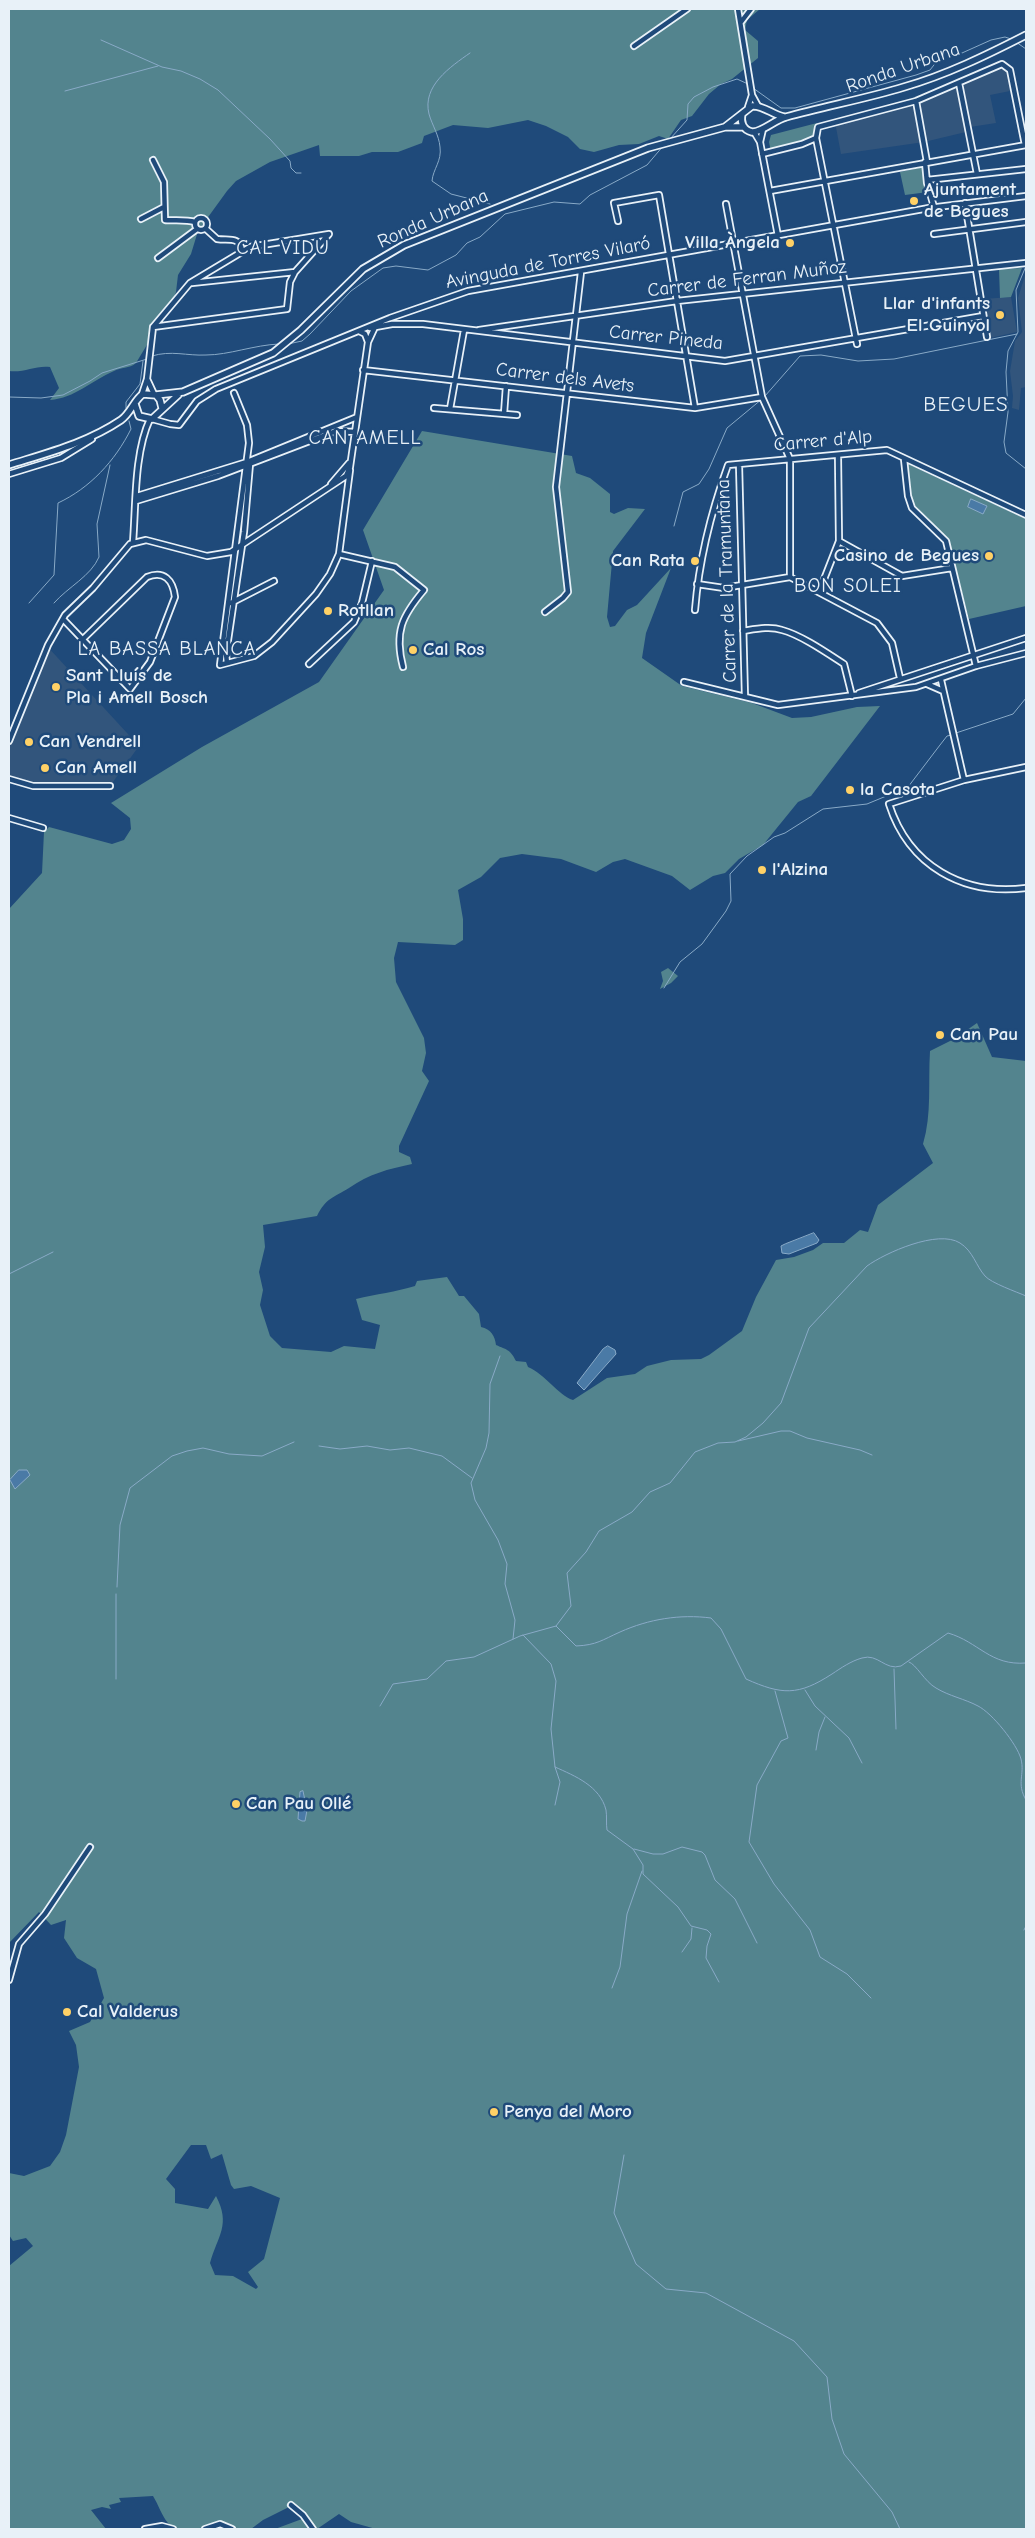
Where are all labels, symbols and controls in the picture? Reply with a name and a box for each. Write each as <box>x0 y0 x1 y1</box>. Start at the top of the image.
street label: Ronda Urbana <box>843 38 963 98</box>
place label: Ajuntament de Begues <box>924 179 1016 223</box>
street label: Ronda Urbana <box>374 184 492 254</box>
marker: Ajuntament de Begues <box>908 195 920 207</box>
street label: Avinguda de Torres Vilaró <box>444 232 652 294</box>
place label: Villa Àngela <box>685 232 780 254</box>
district label: CAL VIDU <box>235 236 331 260</box>
marker: Villa Àngela <box>784 237 796 249</box>
street label: Carrer de Ferran Muñoz <box>646 255 848 303</box>
place label: Llar d'infants El Guinyol <box>883 293 990 337</box>
marker: Llar d'infants El Guinyol <box>994 309 1006 321</box>
street label: Carrer Pineda <box>608 321 724 355</box>
street label: Carrer dels Avets <box>495 358 635 398</box>
district label: BEGUES <box>923 392 1009 418</box>
street label: Carrer d'Alp <box>773 425 873 457</box>
district label: CAN AMELL <box>307 426 423 450</box>
street label: Carrer de la Tramuntana <box>712 479 742 683</box>
place label: Casino de Begues <box>834 545 979 567</box>
place label: Can Rata <box>611 550 685 572</box>
marker: Casino de Begues <box>983 550 995 562</box>
marker: Can Rata <box>689 555 701 567</box>
district label: BON SOLEI <box>793 574 903 598</box>
place label: Rotllan <box>338 600 394 622</box>
marker: Rotllan <box>322 605 334 617</box>
district label: LA BASSA BLANCA <box>76 637 258 661</box>
place label: Cal Ros <box>423 639 484 661</box>
marker: Cal Ros <box>407 644 419 656</box>
place label: Sant Lluís de Pla i Amell Bosch <box>66 665 208 709</box>
marker: Sant Lluís de Pla i Amell Bosch <box>50 681 62 693</box>
place label: Can Vendrell <box>39 731 141 753</box>
marker: Can Vendrell <box>23 736 35 748</box>
place label: Can Amell <box>55 757 137 779</box>
marker: Can Amell <box>39 762 51 774</box>
place label: la Casota <box>860 779 935 801</box>
marker: la Casota <box>844 784 856 796</box>
place label: l'Alzina <box>772 859 828 881</box>
marker: l'Alzina <box>756 864 768 876</box>
place label: Can Pau <box>950 1024 1018 1046</box>
marker: Can Pau <box>934 1029 946 1041</box>
place label: Can Pau Ollé <box>246 1793 351 1815</box>
marker: Can Pau Ollé <box>230 1798 242 1810</box>
place label: Cal Valderus <box>77 2001 178 2023</box>
marker: Cal Valderus <box>61 2006 73 2018</box>
place label: Penya del Moro <box>504 2101 632 2123</box>
marker: Penya del Moro <box>488 2106 500 2118</box>

